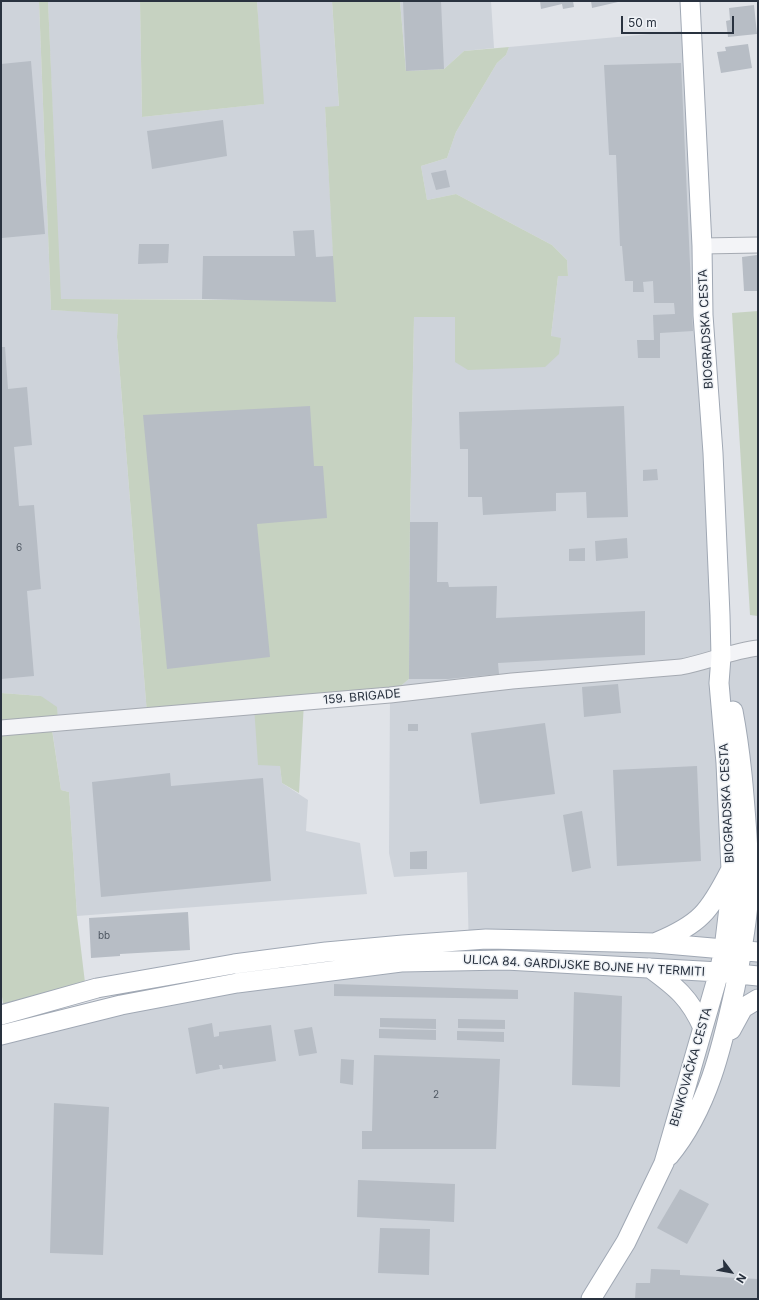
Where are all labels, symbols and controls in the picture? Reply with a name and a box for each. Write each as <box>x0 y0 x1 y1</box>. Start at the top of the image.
scale bar <box>623 8 736 34</box>
text: 50 m <box>628 15 657 30</box>
street label: BIOGRADSKA CESTA <box>696 269 716 389</box>
house number: 6 <box>16 542 22 554</box>
street label: 159. BRIGADE <box>323 686 401 708</box>
street label: BIOGRADSKA CESTA <box>717 743 737 863</box>
house number: bb <box>98 930 110 942</box>
street label: ULICA 84. GARDIJSKE BOJNE HV TERMITI <box>463 952 705 980</box>
street label: BENKOVAČKA CESTA <box>667 1006 715 1128</box>
house number: 2 <box>433 1089 439 1101</box>
north arrow <box>711 1252 751 1292</box>
text: N <box>733 1271 749 1286</box>

